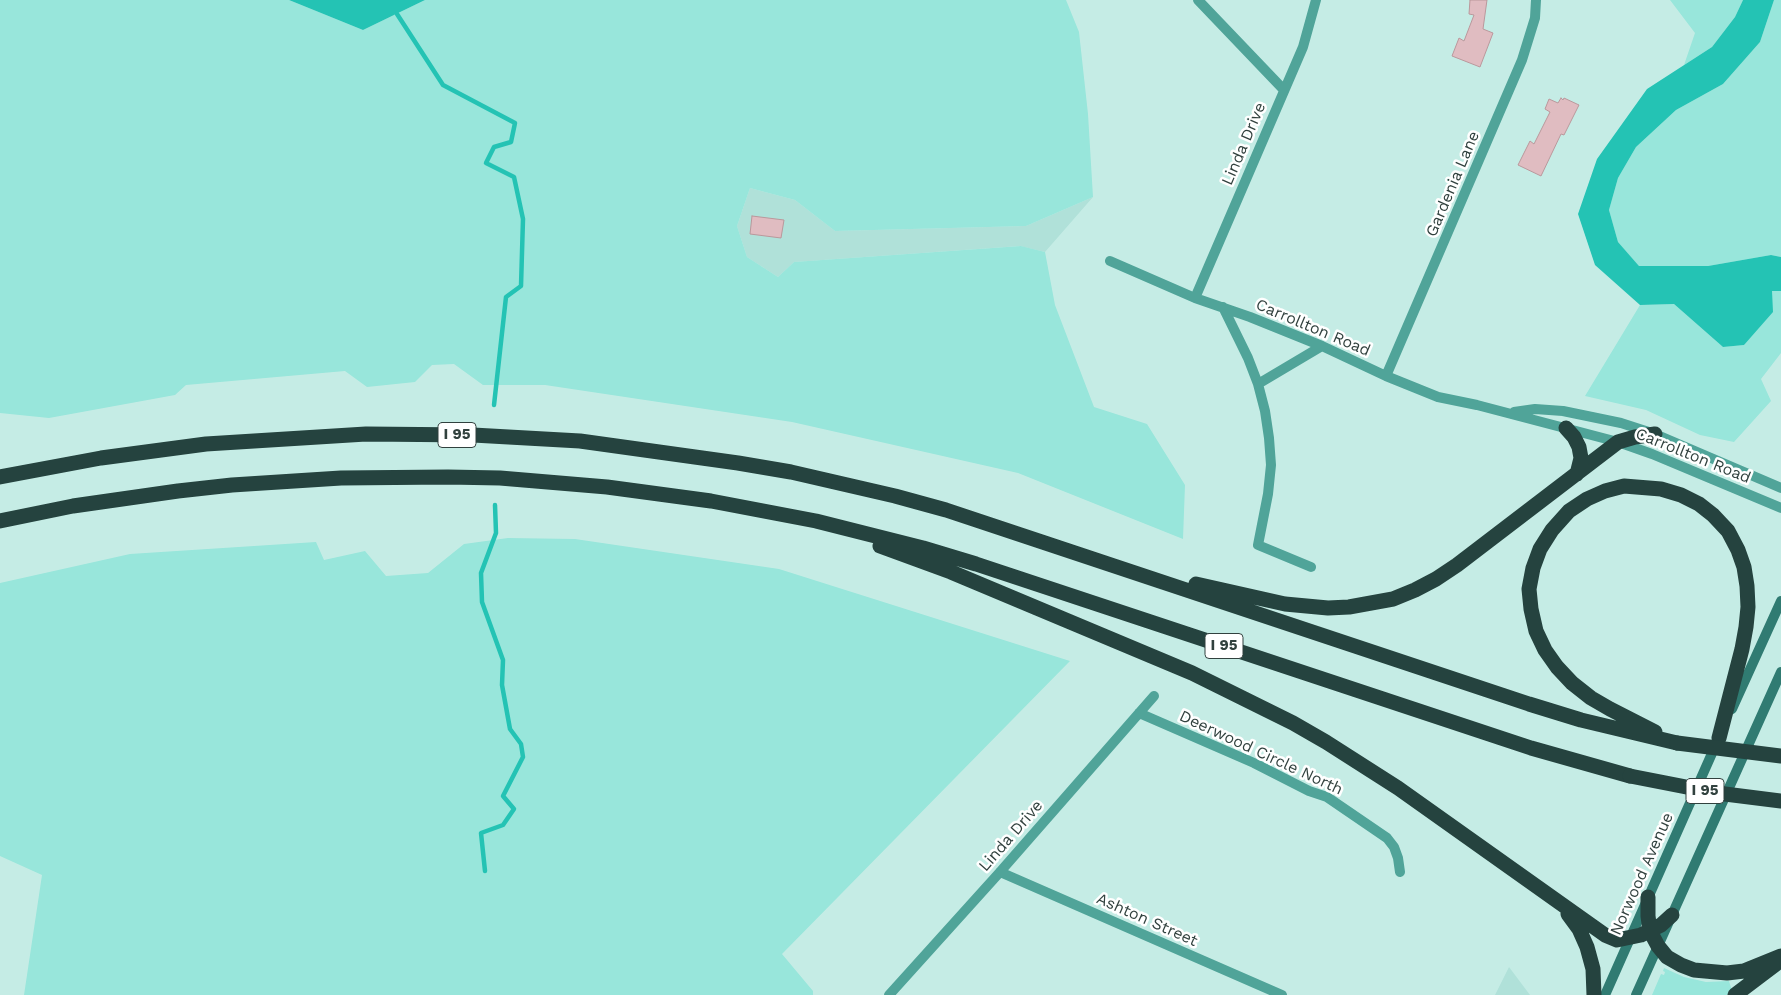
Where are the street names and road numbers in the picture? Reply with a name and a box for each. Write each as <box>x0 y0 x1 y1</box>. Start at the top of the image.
street label: Linda Drive <box>1218 100 1270 188</box>
street label: Gardenia Lane <box>1422 128 1484 240</box>
street label: Carrollton Road <box>1253 295 1373 361</box>
road number: I 95 <box>438 422 476 448</box>
street label: Carrollton Road <box>1633 424 1753 488</box>
road number: I 95 <box>1205 634 1243 658</box>
street label: Deerwood Circle North <box>1176 707 1346 799</box>
road number: I 95 <box>1686 778 1724 804</box>
street label: Linda Drive <box>975 796 1047 876</box>
street label: Norwood Avenue <box>1606 810 1678 938</box>
street label: Ashton Street <box>1094 889 1200 951</box>

